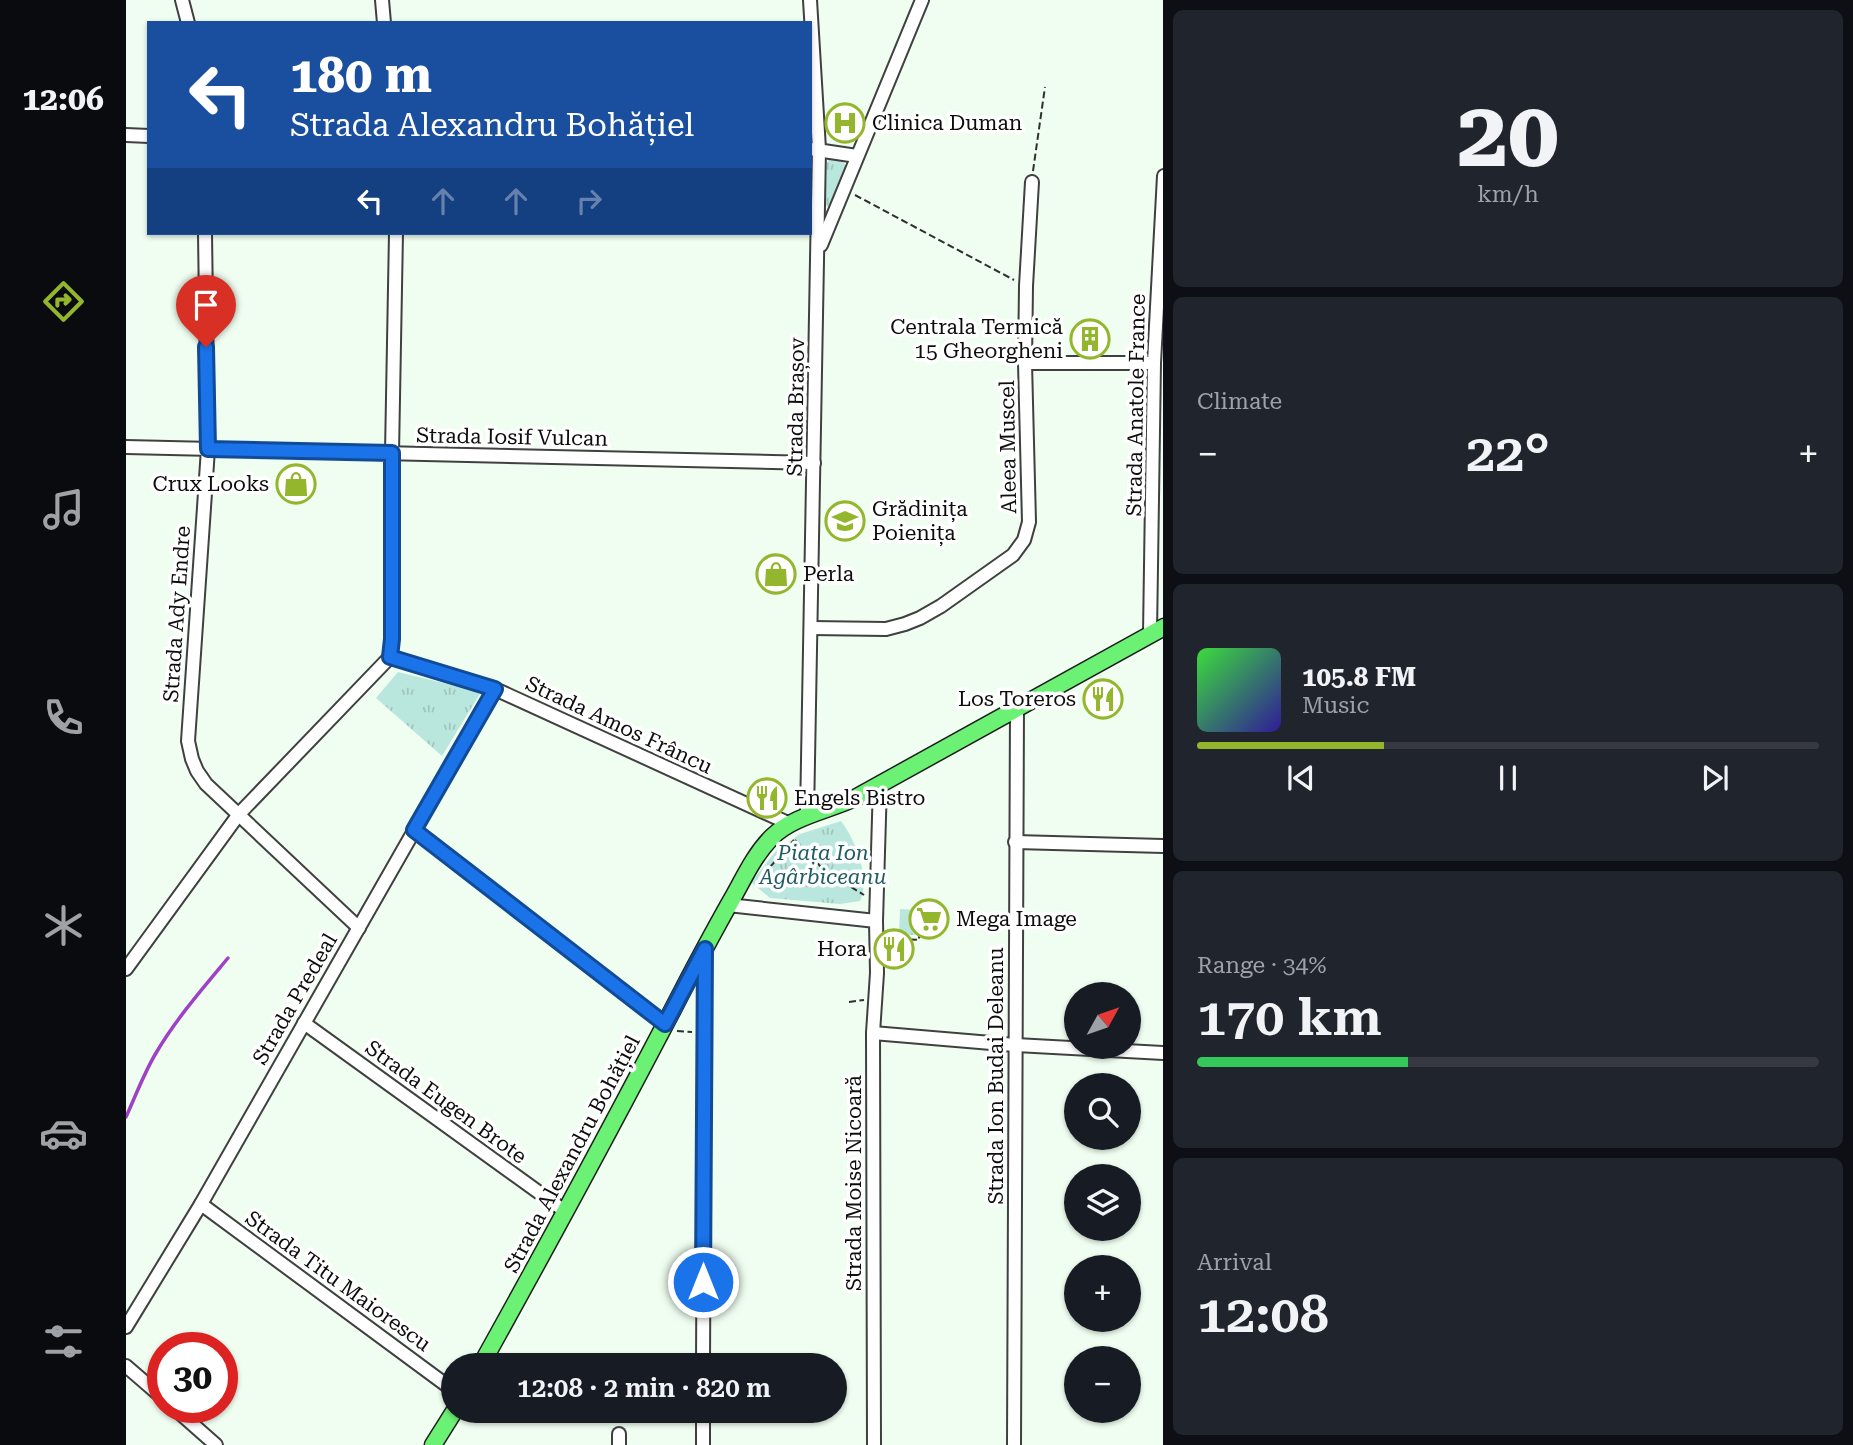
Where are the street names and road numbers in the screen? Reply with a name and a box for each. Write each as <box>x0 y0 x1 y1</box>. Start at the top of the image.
street label: Strada Anatole France <box>1122 293 1150 517</box>
street label: Strada Brașov <box>783 337 811 477</box>
street label: Aleea Muscel <box>995 379 1021 514</box>
street label: Strada Iosif Vulcan <box>416 423 608 451</box>
street label: Strada Ady Endre <box>159 525 195 703</box>
street label: Strada Amos Frâncu <box>522 671 716 779</box>
street label: Strada Predeal <box>248 929 342 1069</box>
street label: Strada Ion Budai Deleanu <box>984 947 1008 1205</box>
street label: Strada Alexandru Bohățiel <box>499 1031 647 1278</box>
street label: Strada Eugen Brote <box>361 1035 531 1169</box>
street label: Strada Moise Nicoară <box>842 1074 866 1291</box>
street label: Strada Titu Maiorescu <box>241 1206 435 1356</box>

